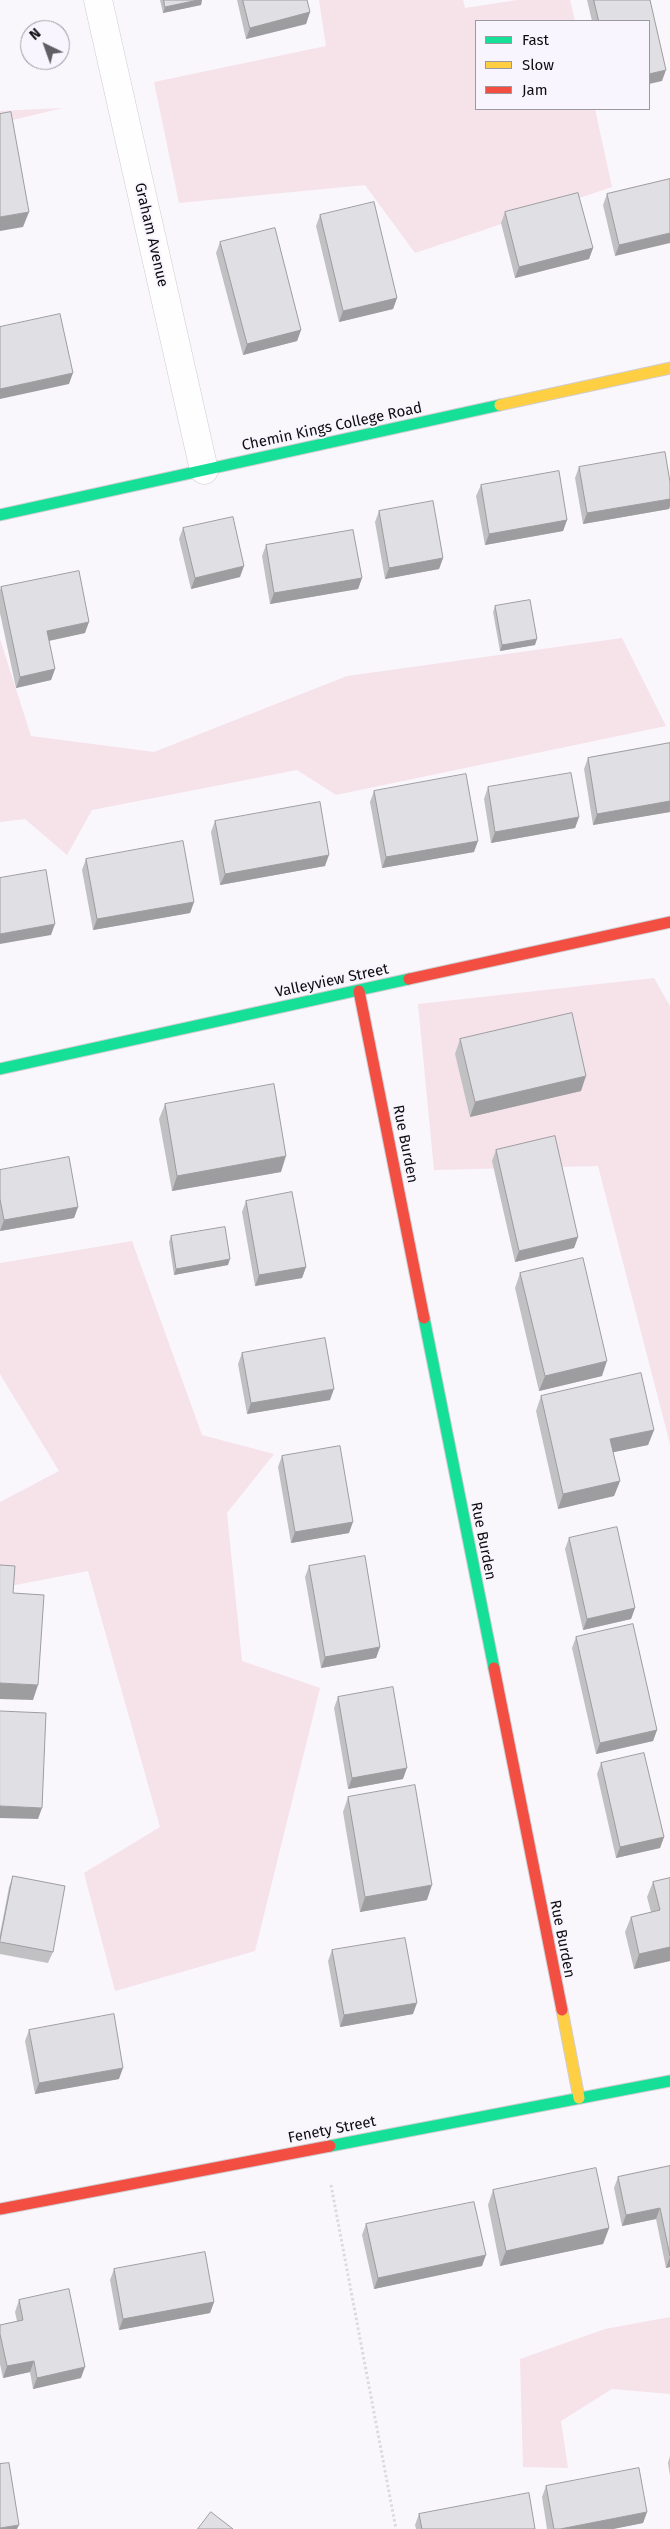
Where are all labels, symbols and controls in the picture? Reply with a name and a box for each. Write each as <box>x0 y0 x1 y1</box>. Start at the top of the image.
north arrow <box>20 20 70 70</box>
legend <box>475 20 650 110</box>
text: N <box>26 25 44 44</box>
text: Fast <box>522 31 549 49</box>
text: Slow <box>522 56 554 74</box>
text: Jam <box>522 81 548 99</box>
street label: Graham Avenue <box>130 181 172 289</box>
street label: Chemin Kings College Road <box>240 399 424 455</box>
street label: Valleyview Street <box>274 960 390 1002</box>
street label: Rue Burden <box>389 1103 421 1185</box>
street label: Rue Burden <box>467 1500 499 1582</box>
street label: Rue Burden <box>546 1898 578 1980</box>
street label: Fenety Street <box>286 2113 378 2147</box>

